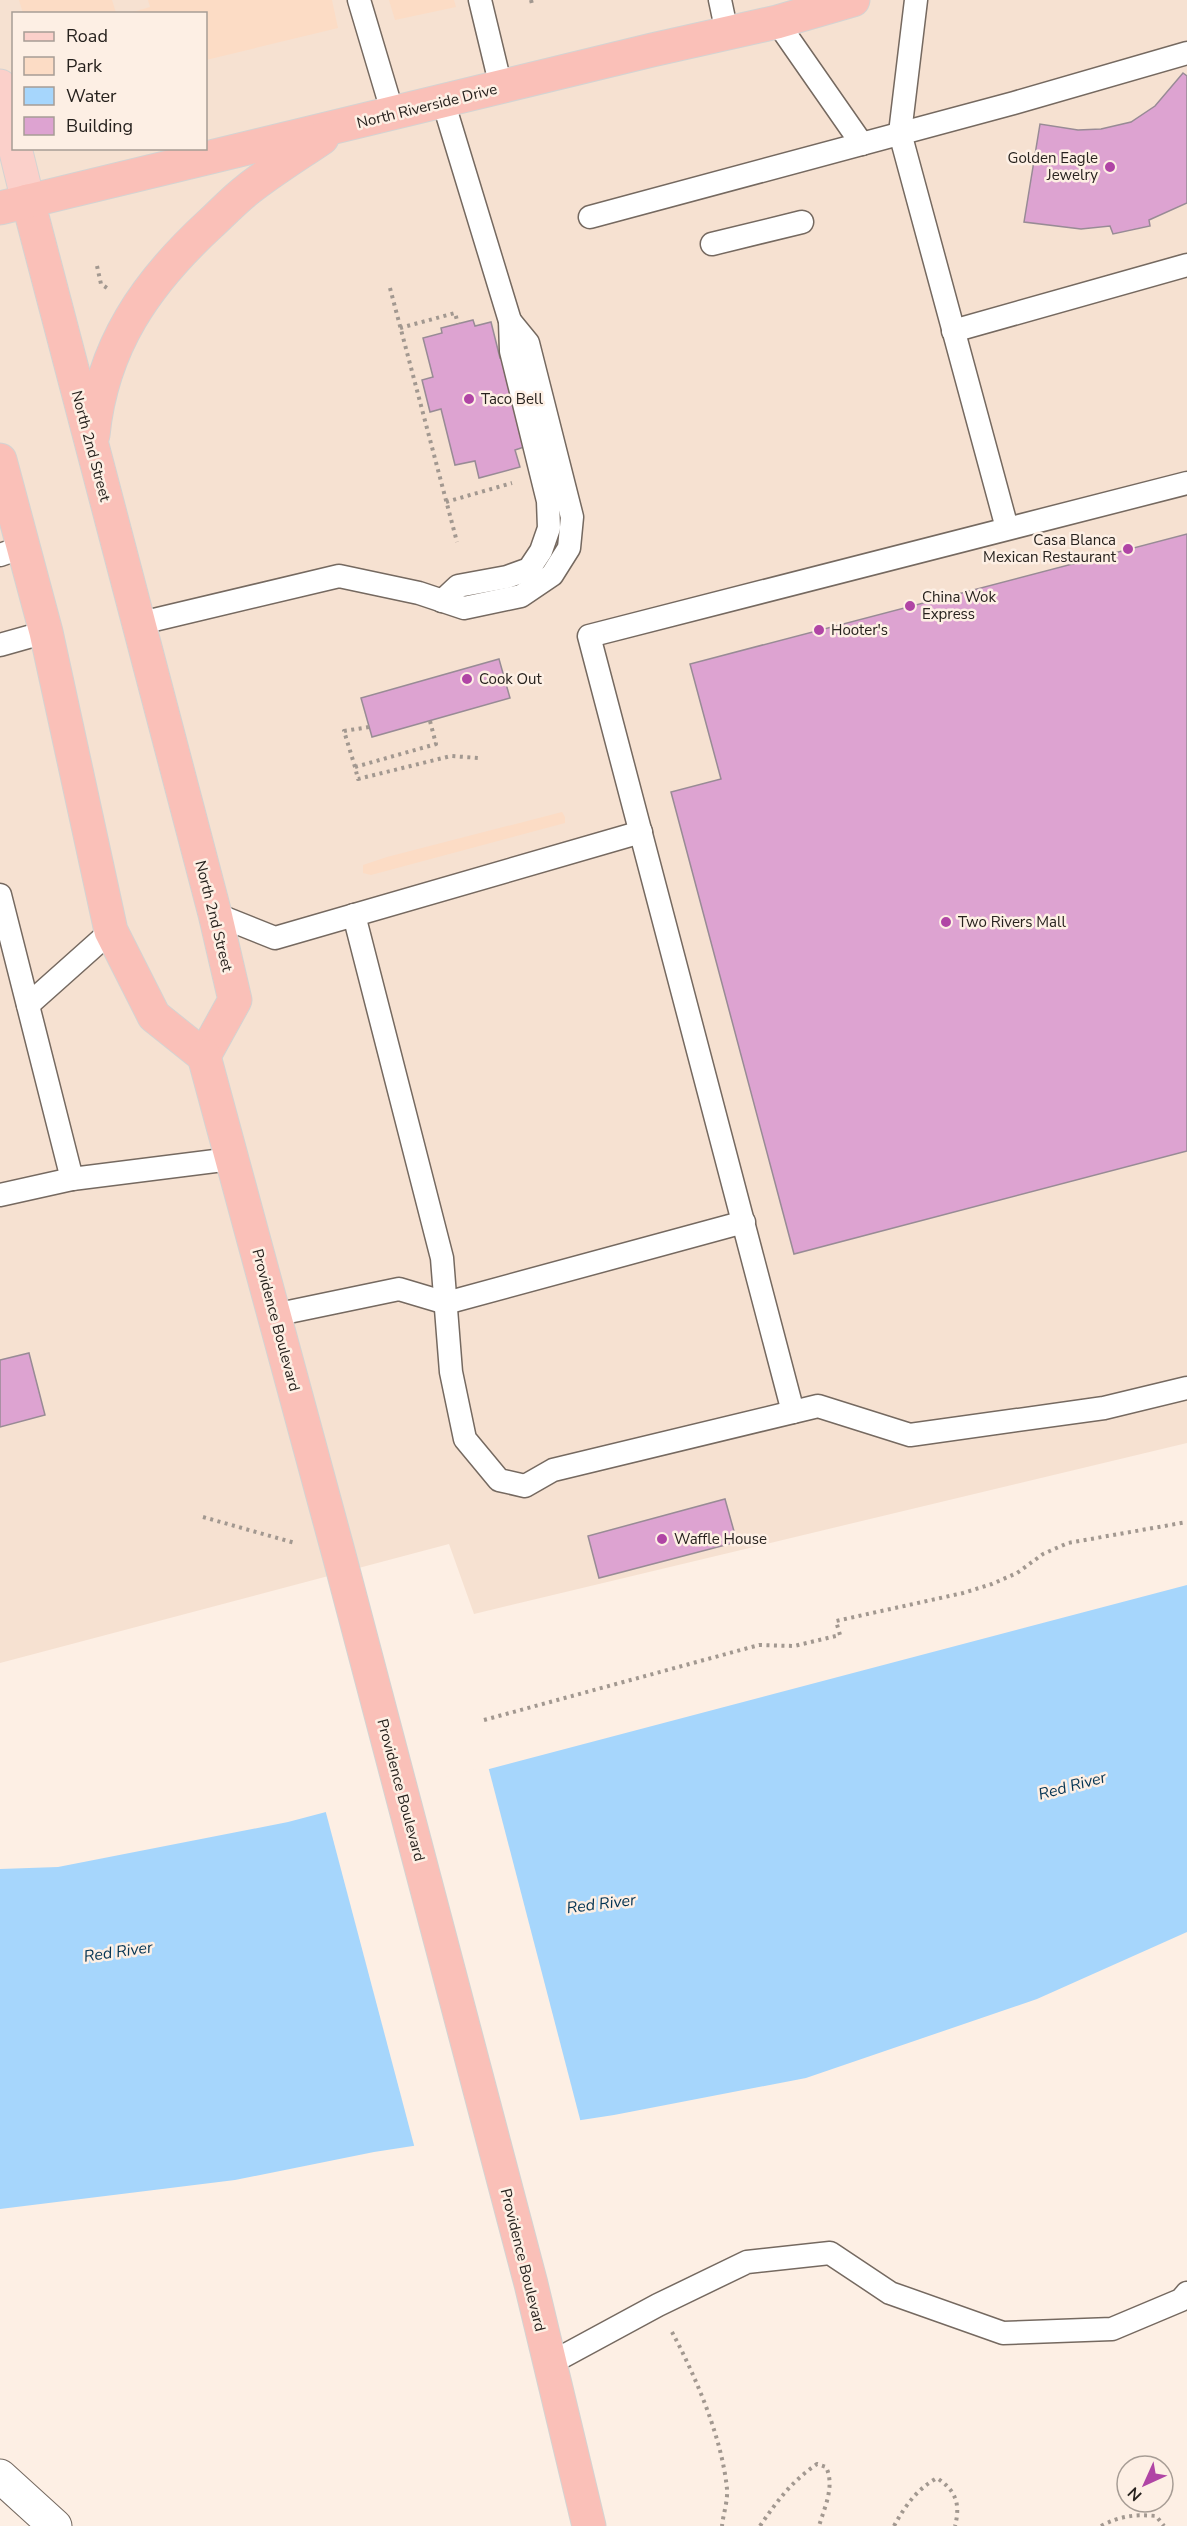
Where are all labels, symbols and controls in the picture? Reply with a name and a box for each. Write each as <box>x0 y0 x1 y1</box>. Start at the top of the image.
legend <box>12 12 207 150</box>
text: Road <box>66 24 108 48</box>
text: Park <box>66 54 103 78</box>
street label: North Riverside Drive <box>355 79 499 133</box>
text: Water <box>66 84 117 108</box>
text: Building <box>66 114 133 138</box>
place label: Golden Eagle Jewelry <box>1008 148 1098 185</box>
marker: Golden Eagle Jewelry <box>1103 160 1117 174</box>
street label: North 2nd Street <box>67 388 116 504</box>
place label: Taco Bell <box>481 389 543 409</box>
marker: Taco Bell <box>462 392 476 406</box>
place label: Casa Blanca Mexican Restaurant <box>983 530 1117 567</box>
marker: Casa Blanca Mexican Restaurant <box>1121 542 1135 556</box>
place label: China Wok Express <box>922 587 996 624</box>
marker: China Wok Express <box>903 599 917 613</box>
place label: Hooter's <box>831 620 888 640</box>
marker: Hooter's <box>812 623 826 637</box>
place label: Cook Out <box>479 669 543 689</box>
marker: Cook Out <box>460 672 474 686</box>
street label: North 2nd Street <box>191 858 238 974</box>
place label: Two Rivers Mall <box>958 912 1066 932</box>
marker: Two Rivers Mall <box>939 915 953 929</box>
street label: Providence Boulevard <box>247 1247 305 1393</box>
place label: Waffle House <box>674 1529 767 1549</box>
marker: Waffle House <box>655 1532 669 1546</box>
street label: Providence Boulevard <box>372 1717 430 1863</box>
water label: Red River <box>1036 1766 1110 1806</box>
water label: Red River <box>565 1889 638 1919</box>
water label: Red River <box>82 1936 155 1968</box>
street label: Providence Boulevard <box>496 2186 550 2334</box>
north arrow <box>1115 2454 1175 2514</box>
text: N <box>1123 2482 1147 2506</box>

